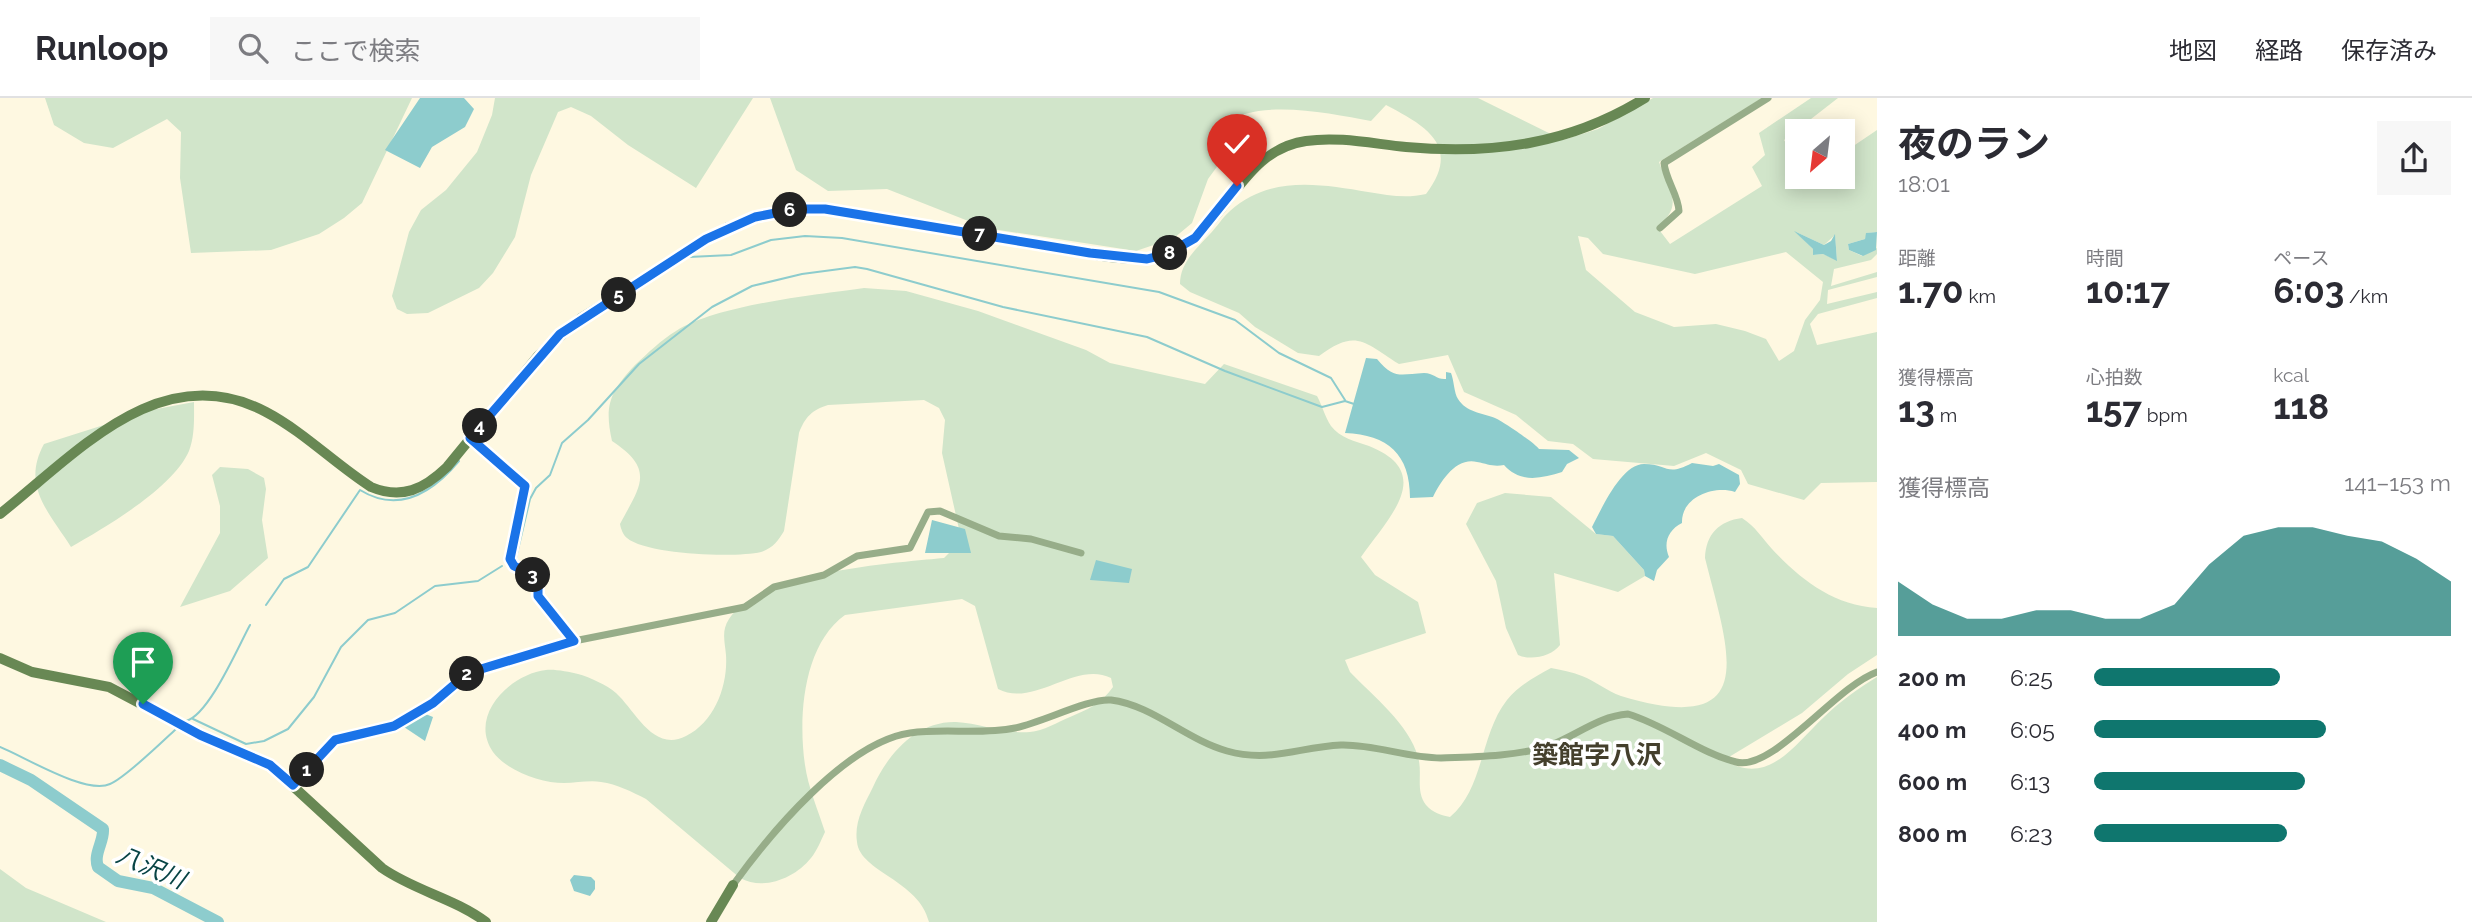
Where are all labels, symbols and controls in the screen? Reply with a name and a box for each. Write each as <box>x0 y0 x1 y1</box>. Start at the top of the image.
search box <box>210 17 700 80</box>
text: Runloop <box>35 29 168 68</box>
icon: search <box>234 29 272 67</box>
text: ここで検索 <box>290 36 420 66</box>
text: 地図 <box>2169 36 2217 65</box>
text: 経路 <box>2255 36 2303 65</box>
text: 保存済み <box>2341 36 2437 65</box>
pin <box>1207 114 1267 186</box>
north arrow <box>1785 119 1855 189</box>
map controls <box>1785 119 1855 189</box>
text: 夜のラン <box>1898 121 2050 166</box>
button: share <box>2377 121 2451 195</box>
icon: check <box>1218 125 1256 163</box>
text: 18:01 <box>1898 170 1950 197</box>
pin: 6 <box>772 192 808 228</box>
text: 6 <box>784 198 795 220</box>
pin: 7 <box>962 216 998 252</box>
text: 7 <box>974 222 985 244</box>
pin: 8 <box>1152 236 1188 270</box>
text: 8 <box>1164 241 1175 263</box>
text: 距離 <box>1898 247 1936 269</box>
text: 時間 <box>2086 247 2124 269</box>
text: ペース <box>2273 247 2329 269</box>
text: 1.70 <box>1898 270 1964 311</box>
text: 10:17 <box>2086 270 2170 311</box>
text: 6:03 <box>2273 270 2344 311</box>
pin: 5 <box>602 278 636 312</box>
text: 5 <box>613 283 624 305</box>
text: km <box>1964 285 1996 307</box>
text: /km <box>2344 285 2388 307</box>
text: kcal <box>2273 364 2309 386</box>
text: 獲得標高 <box>1898 366 1974 388</box>
text: 心拍数 <box>2086 366 2143 388</box>
text: 118 <box>2273 386 2329 427</box>
text: 13 <box>1898 389 1935 430</box>
text: 157 <box>2086 389 2142 430</box>
text: m <box>1935 404 1957 426</box>
text: bpm <box>2142 404 2188 426</box>
pin: 4 <box>462 408 498 444</box>
text: 4 <box>474 414 485 436</box>
text: 141–153 m <box>2344 469 2451 496</box>
text: 獲得標高 <box>1898 474 1990 501</box>
pin: 3 <box>516 558 550 592</box>
text: 3 <box>527 563 538 585</box>
pin <box>113 632 173 704</box>
icon: arrive <box>124 643 162 681</box>
pin: 2 <box>449 656 484 692</box>
text: 2 <box>461 662 472 684</box>
text: 200 m <box>1898 664 1966 691</box>
text: 6:25 <box>2010 664 2053 691</box>
text: 400 m <box>1898 716 1966 743</box>
text: 6:05 <box>2010 716 2055 743</box>
district label: 築館字八沢 <box>1532 740 1662 770</box>
pin: 1 <box>290 752 324 788</box>
text: 1 <box>302 758 311 780</box>
text: 600 m <box>1898 768 1967 795</box>
text: 6:13 <box>2010 768 2050 795</box>
text: 800 m <box>1898 820 1967 847</box>
text: 6:23 <box>2010 820 2052 847</box>
water label: 八沢川 <box>112 840 193 896</box>

